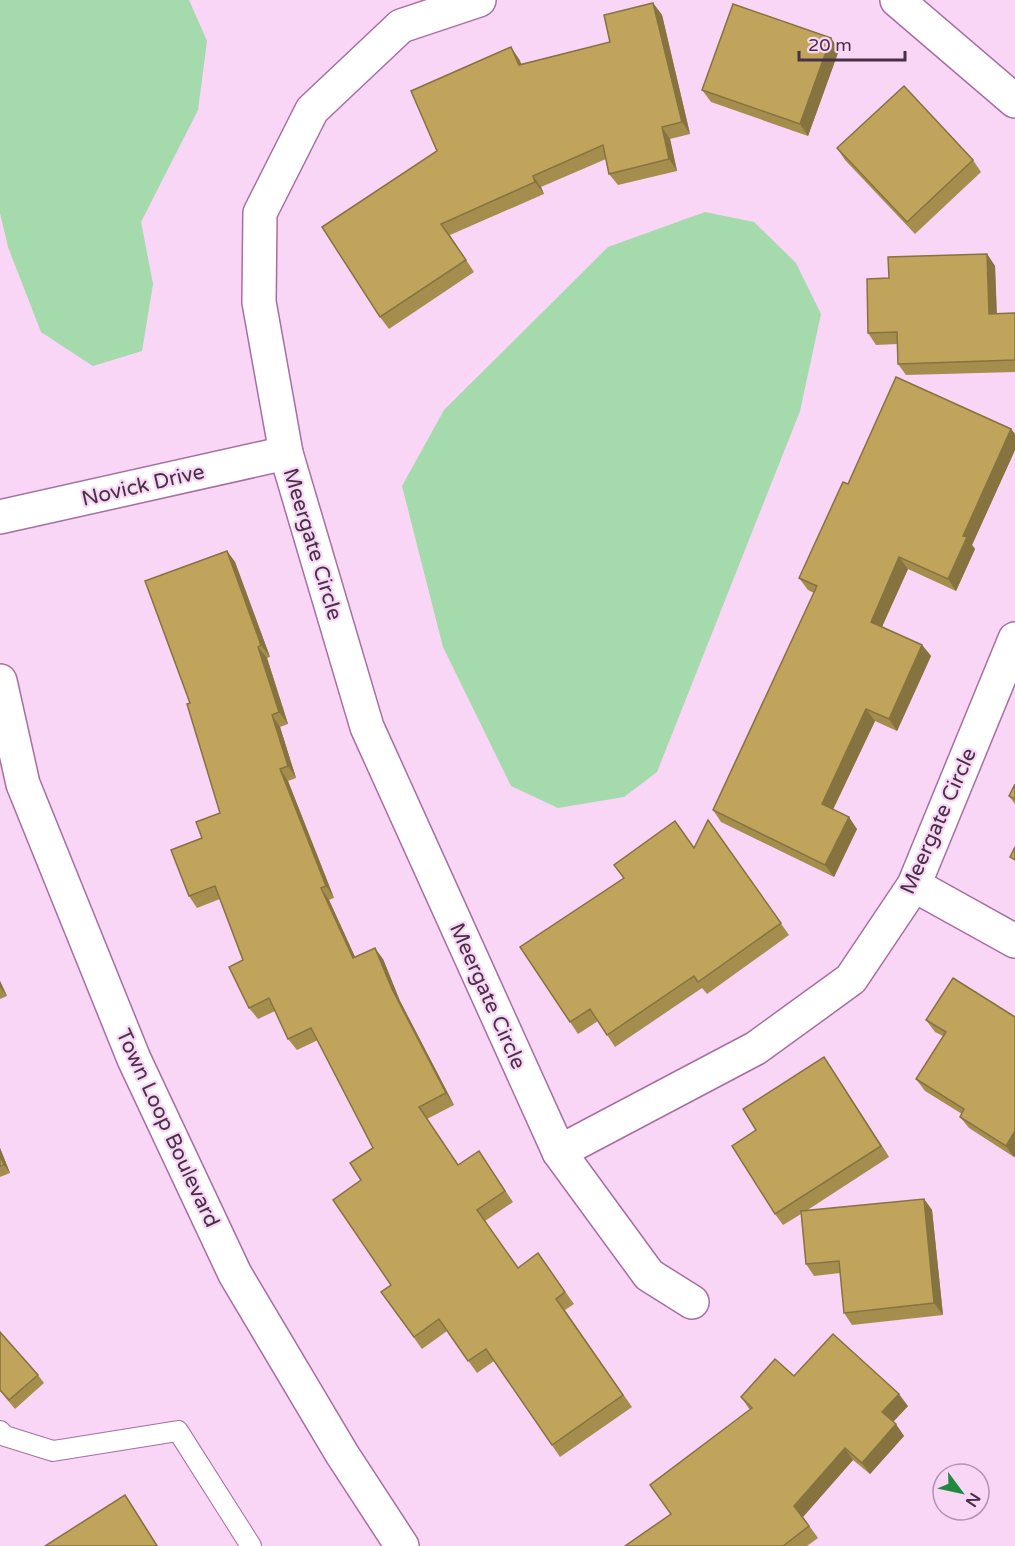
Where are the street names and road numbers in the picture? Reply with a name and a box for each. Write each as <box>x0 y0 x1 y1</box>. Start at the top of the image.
street label: Novick Drive <box>79 459 207 512</box>
street label: Meergate Circle <box>278 465 348 623</box>
street label: Meergate Circle <box>895 744 982 898</box>
street label: Meergate Circle <box>444 919 531 1073</box>
street label: Town Loop Boulevard <box>111 1025 225 1231</box>

